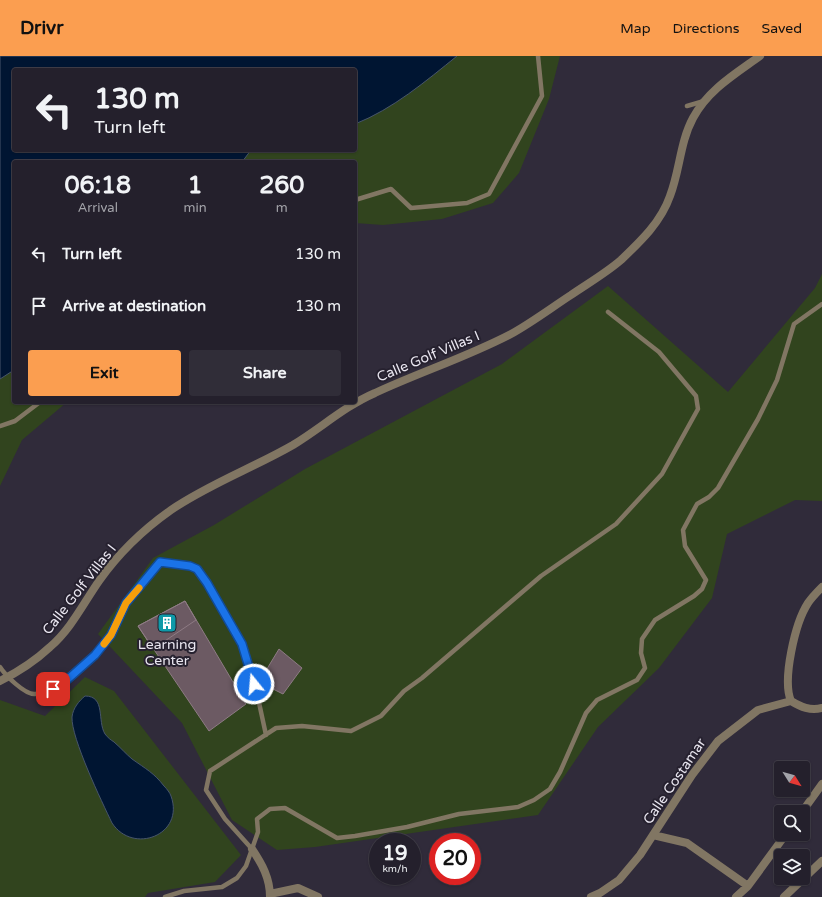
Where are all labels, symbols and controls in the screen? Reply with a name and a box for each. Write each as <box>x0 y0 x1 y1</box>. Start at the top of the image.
text: Drivr <box>20 17 63 39</box>
text: Map <box>620 20 651 37</box>
text: Directions <box>673 20 740 37</box>
text: Saved <box>762 20 802 37</box>
text: 130 m <box>94 82 180 116</box>
icon: left <box>28 84 80 136</box>
text: Turn left <box>94 116 166 138</box>
text: 06:18 <box>65 171 131 200</box>
text: 1 <box>188 171 203 200</box>
text: 260 <box>259 171 304 200</box>
text: Arrival <box>78 200 118 216</box>
text: min <box>184 200 207 216</box>
text: m <box>276 200 288 216</box>
icon: left <box>28 243 50 265</box>
text: Turn left <box>62 245 122 263</box>
text: 130 m <box>295 245 341 263</box>
icon: arrive <box>28 295 50 317</box>
text: Arrive at destination <box>62 297 206 315</box>
text: 130 m <box>295 297 341 315</box>
street label: Calle Golf Villas I <box>374 327 482 386</box>
button: Exit <box>28 350 181 396</box>
button: Share <box>189 350 341 396</box>
street label: Calle Golf Villas I <box>39 541 120 638</box>
building icon: Learning Center <box>156 612 178 634</box>
place label: Learning Center <box>138 636 196 669</box>
position arrow <box>233 663 275 705</box>
pin <box>36 672 70 706</box>
icon: arrive <box>42 678 64 700</box>
street label: Calle Costamar <box>639 735 710 828</box>
north arrow <box>774 761 810 797</box>
map controls <box>774 761 810 885</box>
button: search <box>774 805 810 841</box>
speed limit sign: 20 <box>429 833 481 885</box>
text: 19 <box>382 842 408 866</box>
button: layers <box>774 849 810 885</box>
text: km/h <box>382 863 408 875</box>

